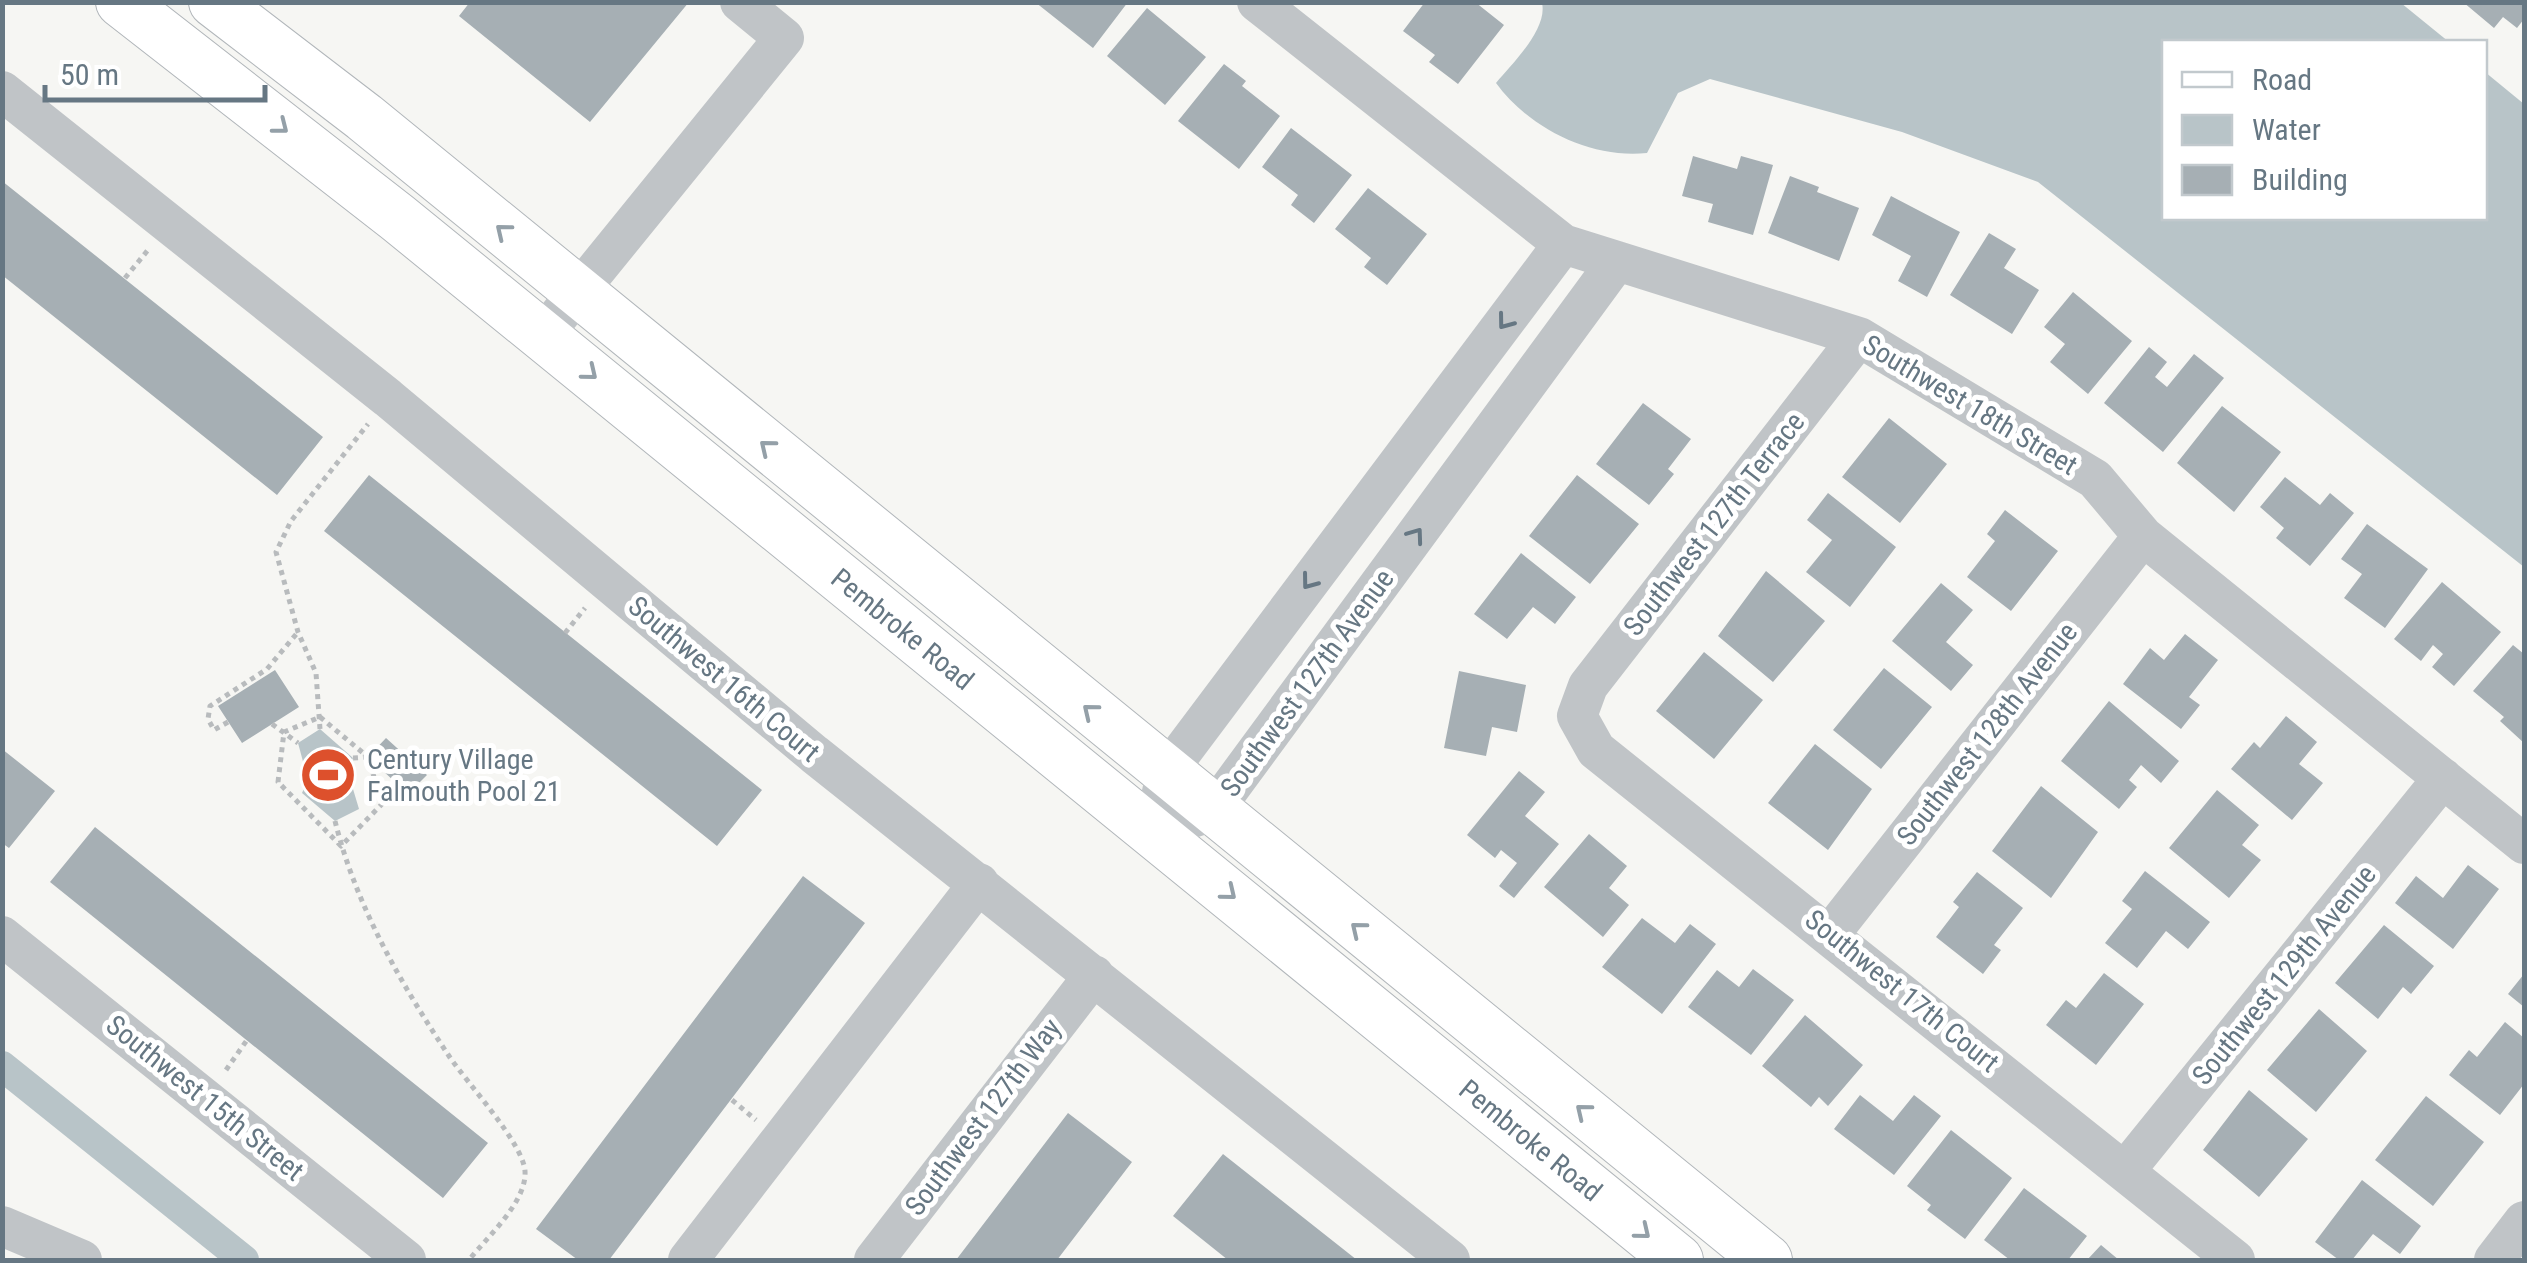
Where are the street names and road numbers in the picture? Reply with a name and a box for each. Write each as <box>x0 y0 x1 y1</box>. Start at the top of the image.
street label: Southwest 18th Street <box>1857 328 2083 482</box>
street label: Southwest 127th Terrace <box>1617 406 1811 642</box>
street label: Pembroke Road <box>825 561 980 697</box>
street label: Southwest 127th Avenue <box>1213 563 1401 803</box>
street label: Southwest 16th Court <box>622 589 826 769</box>
street label: Southwest 128th Avenue <box>1890 616 2084 852</box>
street label: Southwest 129th Avenue <box>2185 859 2383 1091</box>
street label: Southwest 17th Court <box>1799 903 2005 1079</box>
street label: Southwest 15th Street <box>100 1008 310 1188</box>
street label: Southwest 127th Way <box>898 1012 1068 1222</box>
street label: Pembroke Road <box>1453 1073 1609 1208</box>

